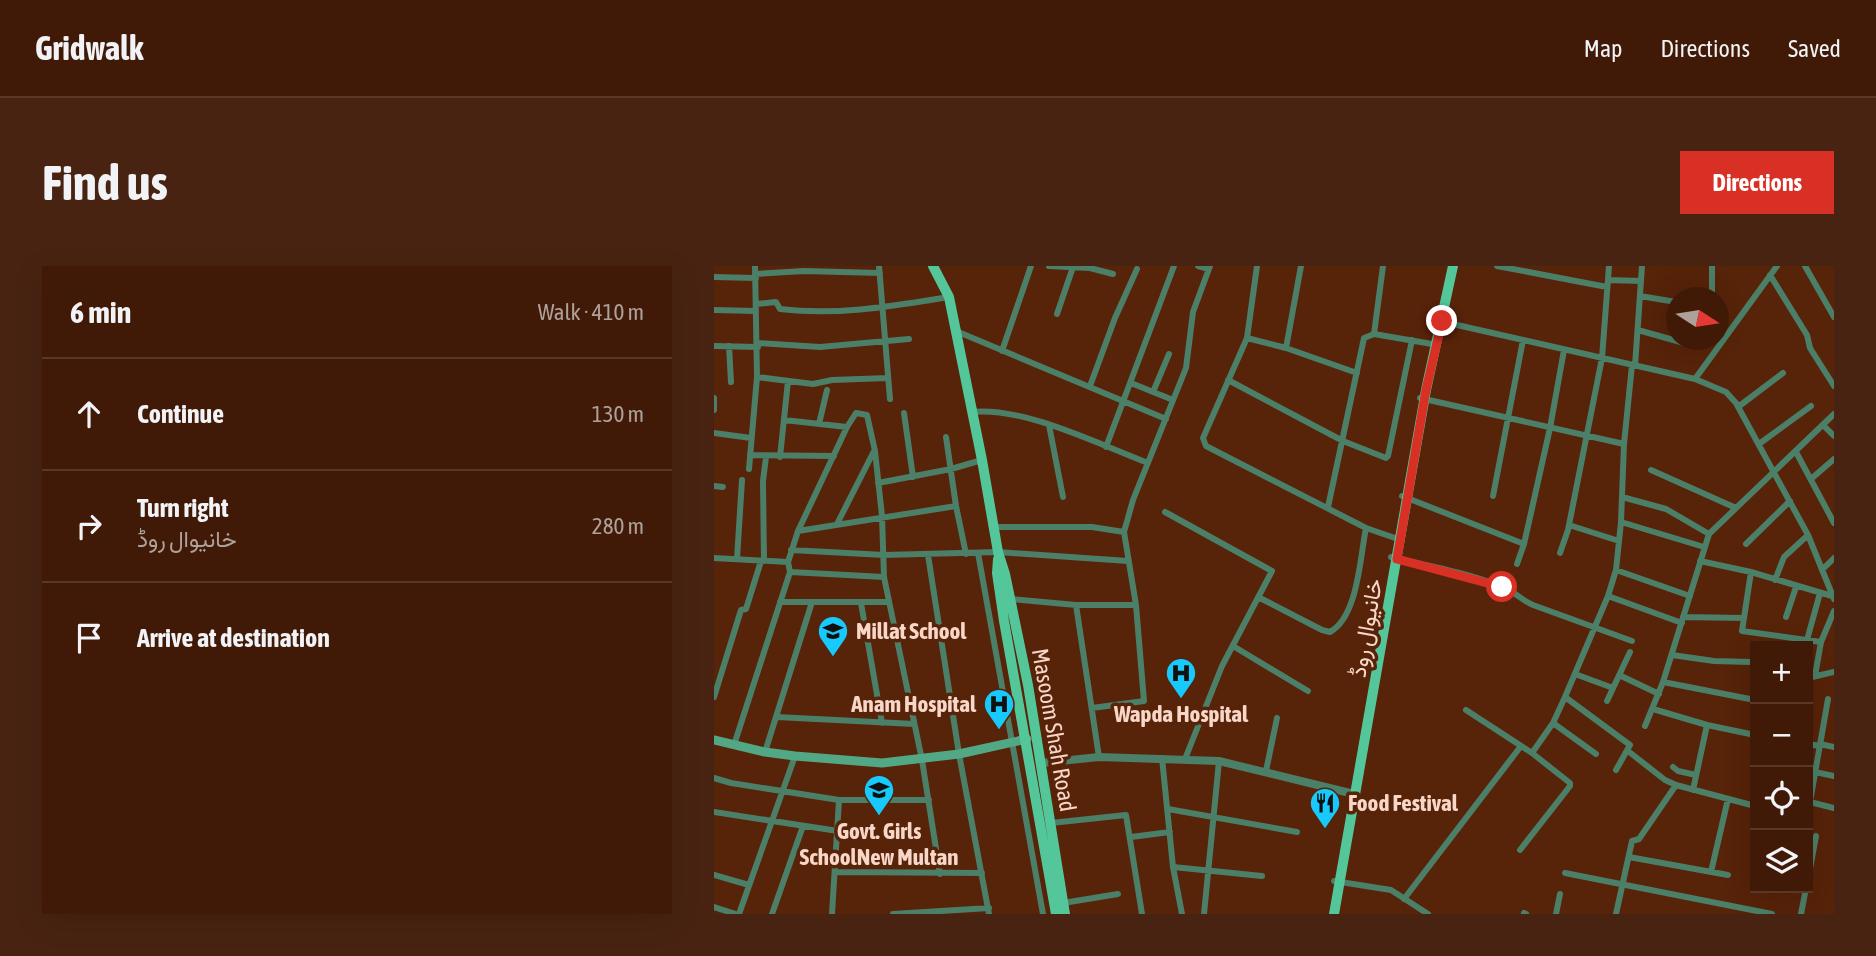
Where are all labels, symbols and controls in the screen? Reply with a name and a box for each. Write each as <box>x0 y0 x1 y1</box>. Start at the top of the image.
text: Gridwalk <box>35 29 143 67</box>
text: Map <box>1584 35 1622 62</box>
text: Directions <box>1660 35 1750 62</box>
text: Saved <box>1788 35 1841 62</box>
button: Directions <box>1680 151 1834 214</box>
text: Find us <box>42 154 168 210</box>
north arrow <box>1666 287 1729 350</box>
text: 6 min <box>70 295 131 329</box>
text: Walk · 410 m <box>538 299 644 325</box>
route end <box>1426 305 1457 336</box>
icon: ahead <box>70 395 108 433</box>
text: Continue <box>137 399 224 429</box>
text: 130 m <box>592 401 644 427</box>
text: Turn right <box>137 493 228 523</box>
icon: right <box>70 507 108 545</box>
text: 280 m <box>592 513 644 539</box>
text: خانیوال روڈ <box>137 526 237 552</box>
route start <box>1486 571 1517 602</box>
street label: خانیوال روڈ <box>1345 577 1389 680</box>
school or university icon: Millat School <box>816 614 850 658</box>
place label: Millat School <box>856 618 967 644</box>
icon: arrive <box>70 619 108 657</box>
text: Arrive at destination <box>137 623 330 653</box>
map controls <box>1750 641 1813 893</box>
button: + <box>1750 641 1813 704</box>
street label: Masoom Shah Road <box>1027 646 1081 814</box>
hospital icon: Wapda Hospital <box>1164 656 1198 700</box>
hospital icon: Anam Hospital <box>982 687 1016 731</box>
place label: Anam Hospital <box>850 691 977 717</box>
place label: Wapda Hospital <box>1113 701 1249 727</box>
button: − <box>1750 704 1813 767</box>
button: locate <box>1750 767 1813 830</box>
school or university icon: Govt. Girls SchoolNew Multan <box>862 773 896 817</box>
restaurant icon: Food Festival <box>1308 786 1342 830</box>
place label: Food Festival <box>1348 790 1459 816</box>
place label: Govt. Girls SchoolNew Multan <box>800 818 958 870</box>
button: layers <box>1750 830 1813 893</box>

